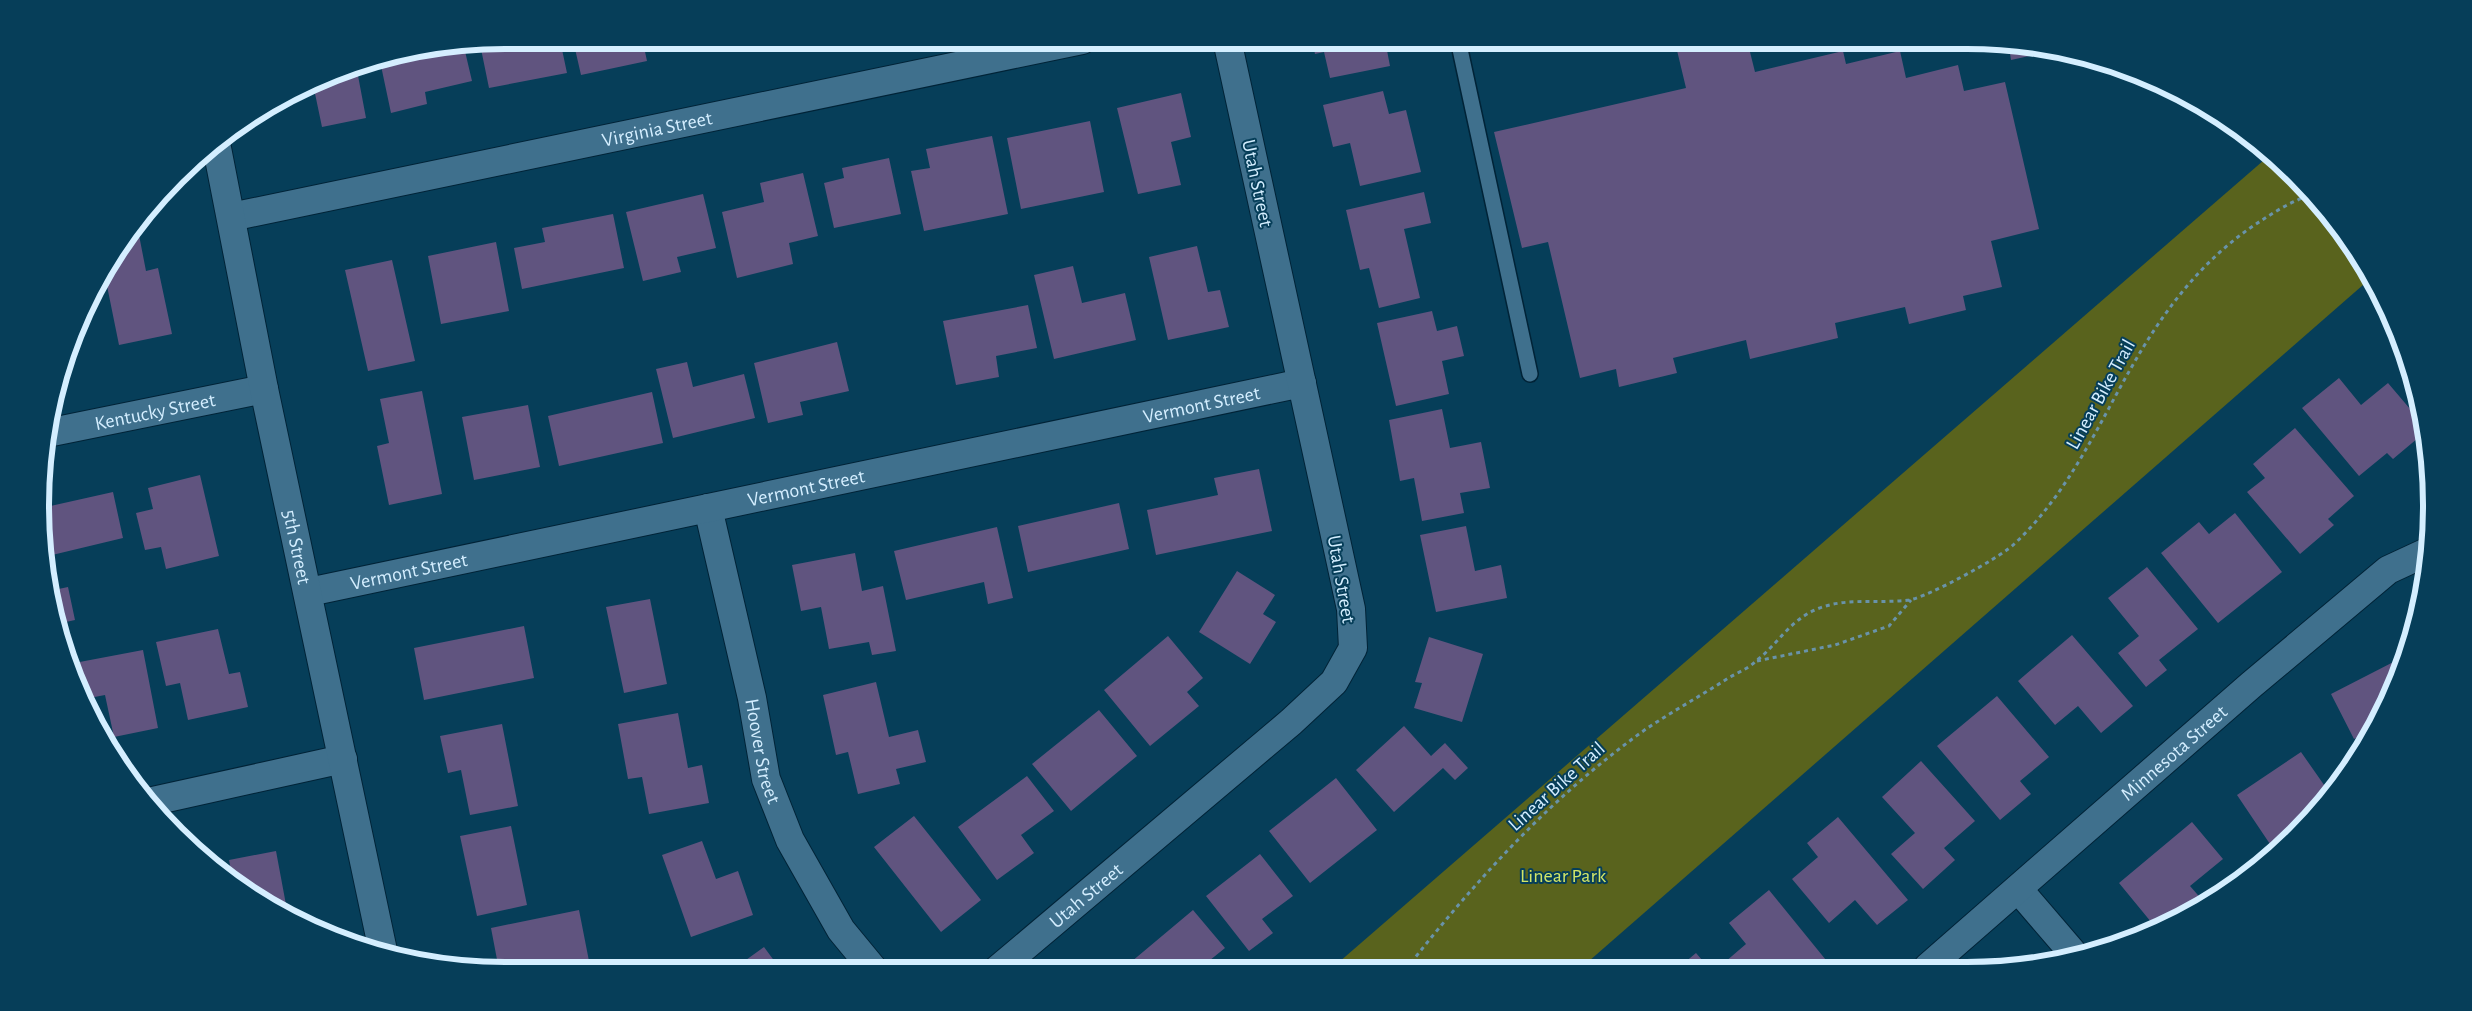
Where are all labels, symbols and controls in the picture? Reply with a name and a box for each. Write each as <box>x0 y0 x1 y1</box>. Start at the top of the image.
street label: Virginia Street <box>600 108 715 151</box>
street label: Utah Street <box>1238 138 1276 229</box>
street label: Linear Bike Trail <box>2063 336 2139 453</box>
street label: Vermont Street <box>1141 383 1262 427</box>
street label: Kentucky Street <box>93 390 218 434</box>
street label: Vermont Street <box>746 466 867 510</box>
street label: 5th Street <box>279 508 314 587</box>
street label: Utah Street <box>1323 534 1359 625</box>
street label: Vermont Street <box>349 550 470 594</box>
street label: Hoover Street <box>741 697 784 807</box>
street label: Minnesota Street <box>2117 701 2232 805</box>
street label: Linear Bike Trail <box>1505 738 1609 835</box>
street label: Utah Street <box>1046 859 1127 932</box>
park label: Linear Park <box>1520 866 1606 886</box>

